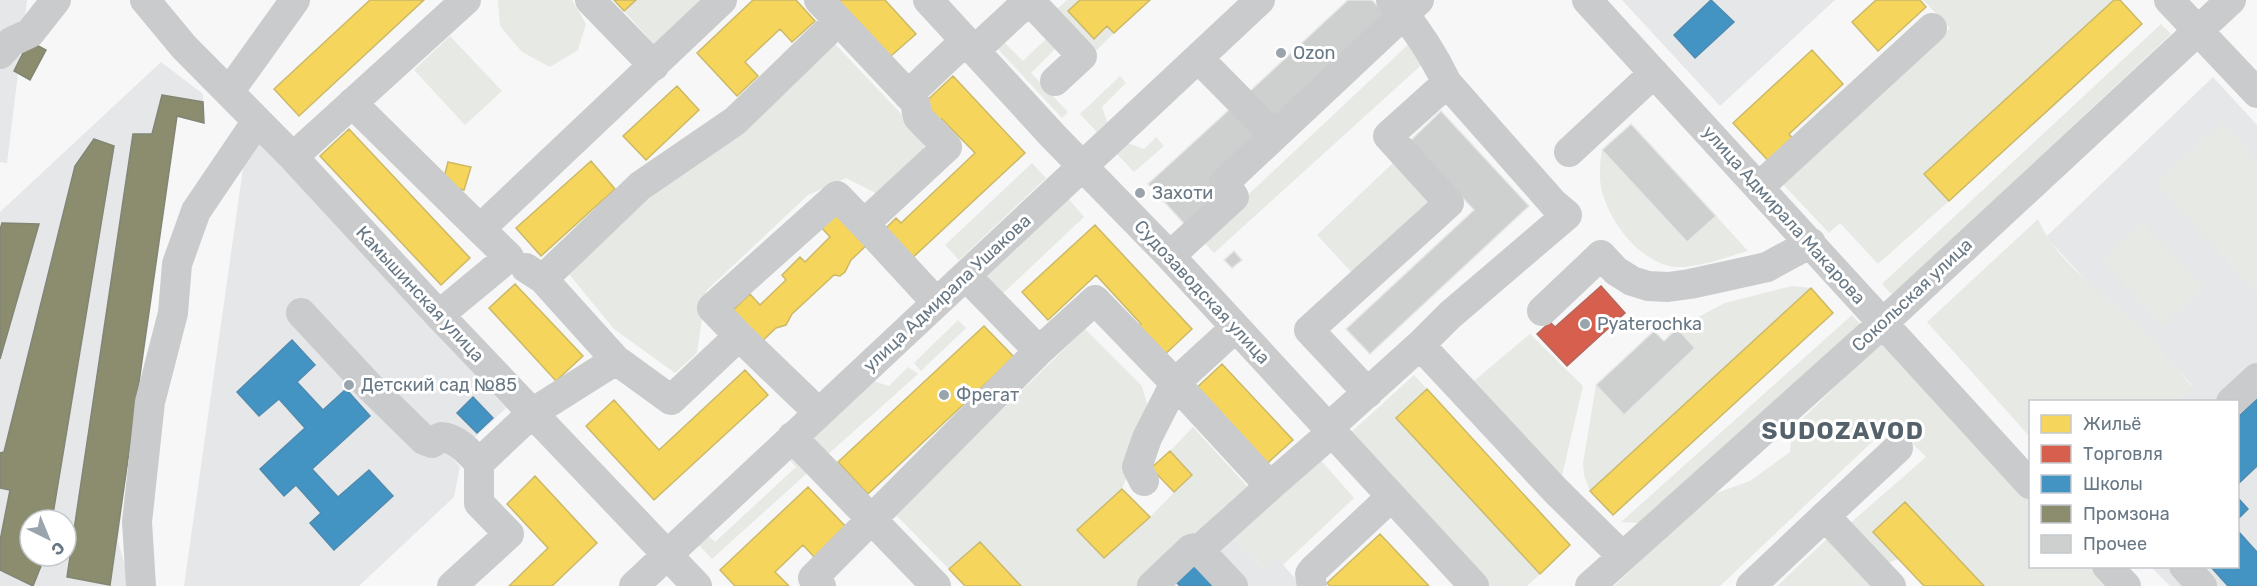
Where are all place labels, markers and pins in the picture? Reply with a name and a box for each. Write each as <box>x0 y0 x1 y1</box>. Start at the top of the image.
place label: Ozon <box>1293 42 1335 64</box>
marker: Ozon <box>1274 46 1288 60</box>
place label: Захоти <box>1152 182 1213 204</box>
marker: Захоти <box>1133 186 1147 200</box>
place label: Pyaterochka <box>1597 313 1702 335</box>
marker: Pyaterochka <box>1578 317 1592 331</box>
place label: Детский сад №85 <box>361 374 517 396</box>
marker: Детский сад №85 <box>342 378 356 392</box>
place label: Фрегат <box>956 384 1019 406</box>
marker: Фрегат <box>937 388 951 402</box>

